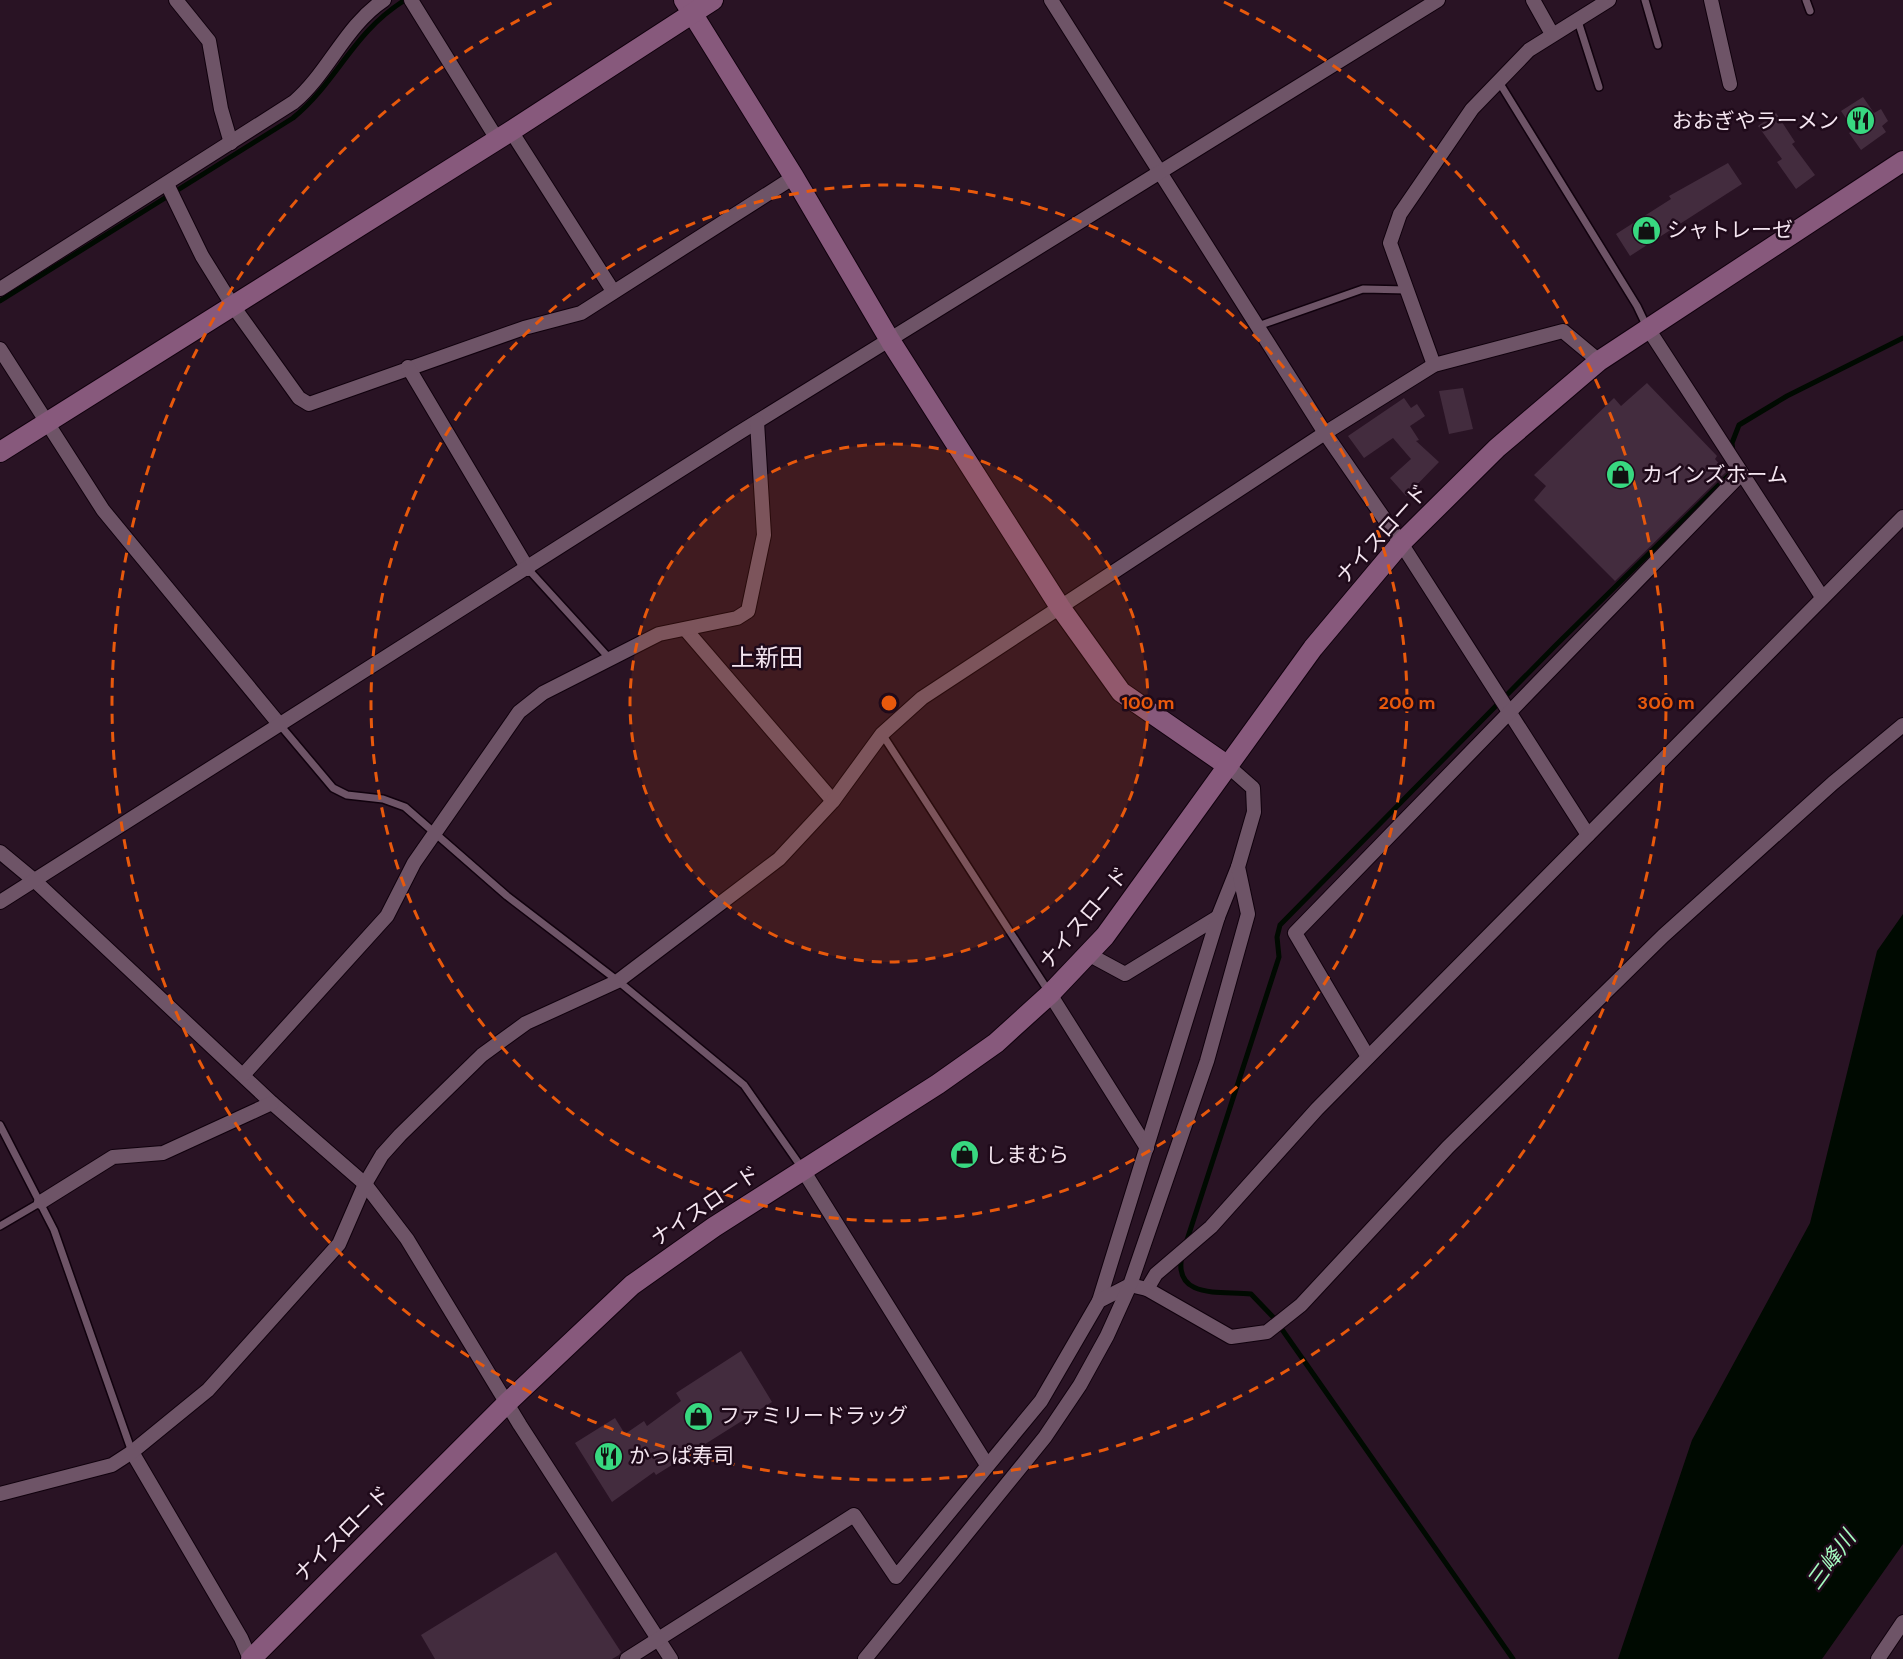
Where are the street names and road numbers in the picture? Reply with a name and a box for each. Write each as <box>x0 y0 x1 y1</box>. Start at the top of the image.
street label: ナイスロード <box>1330 478 1434 590</box>
street label: ナイスロード <box>1033 861 1135 975</box>
street label: ナイスロード <box>645 1159 765 1253</box>
street label: ナイスロード <box>288 1480 396 1588</box>

